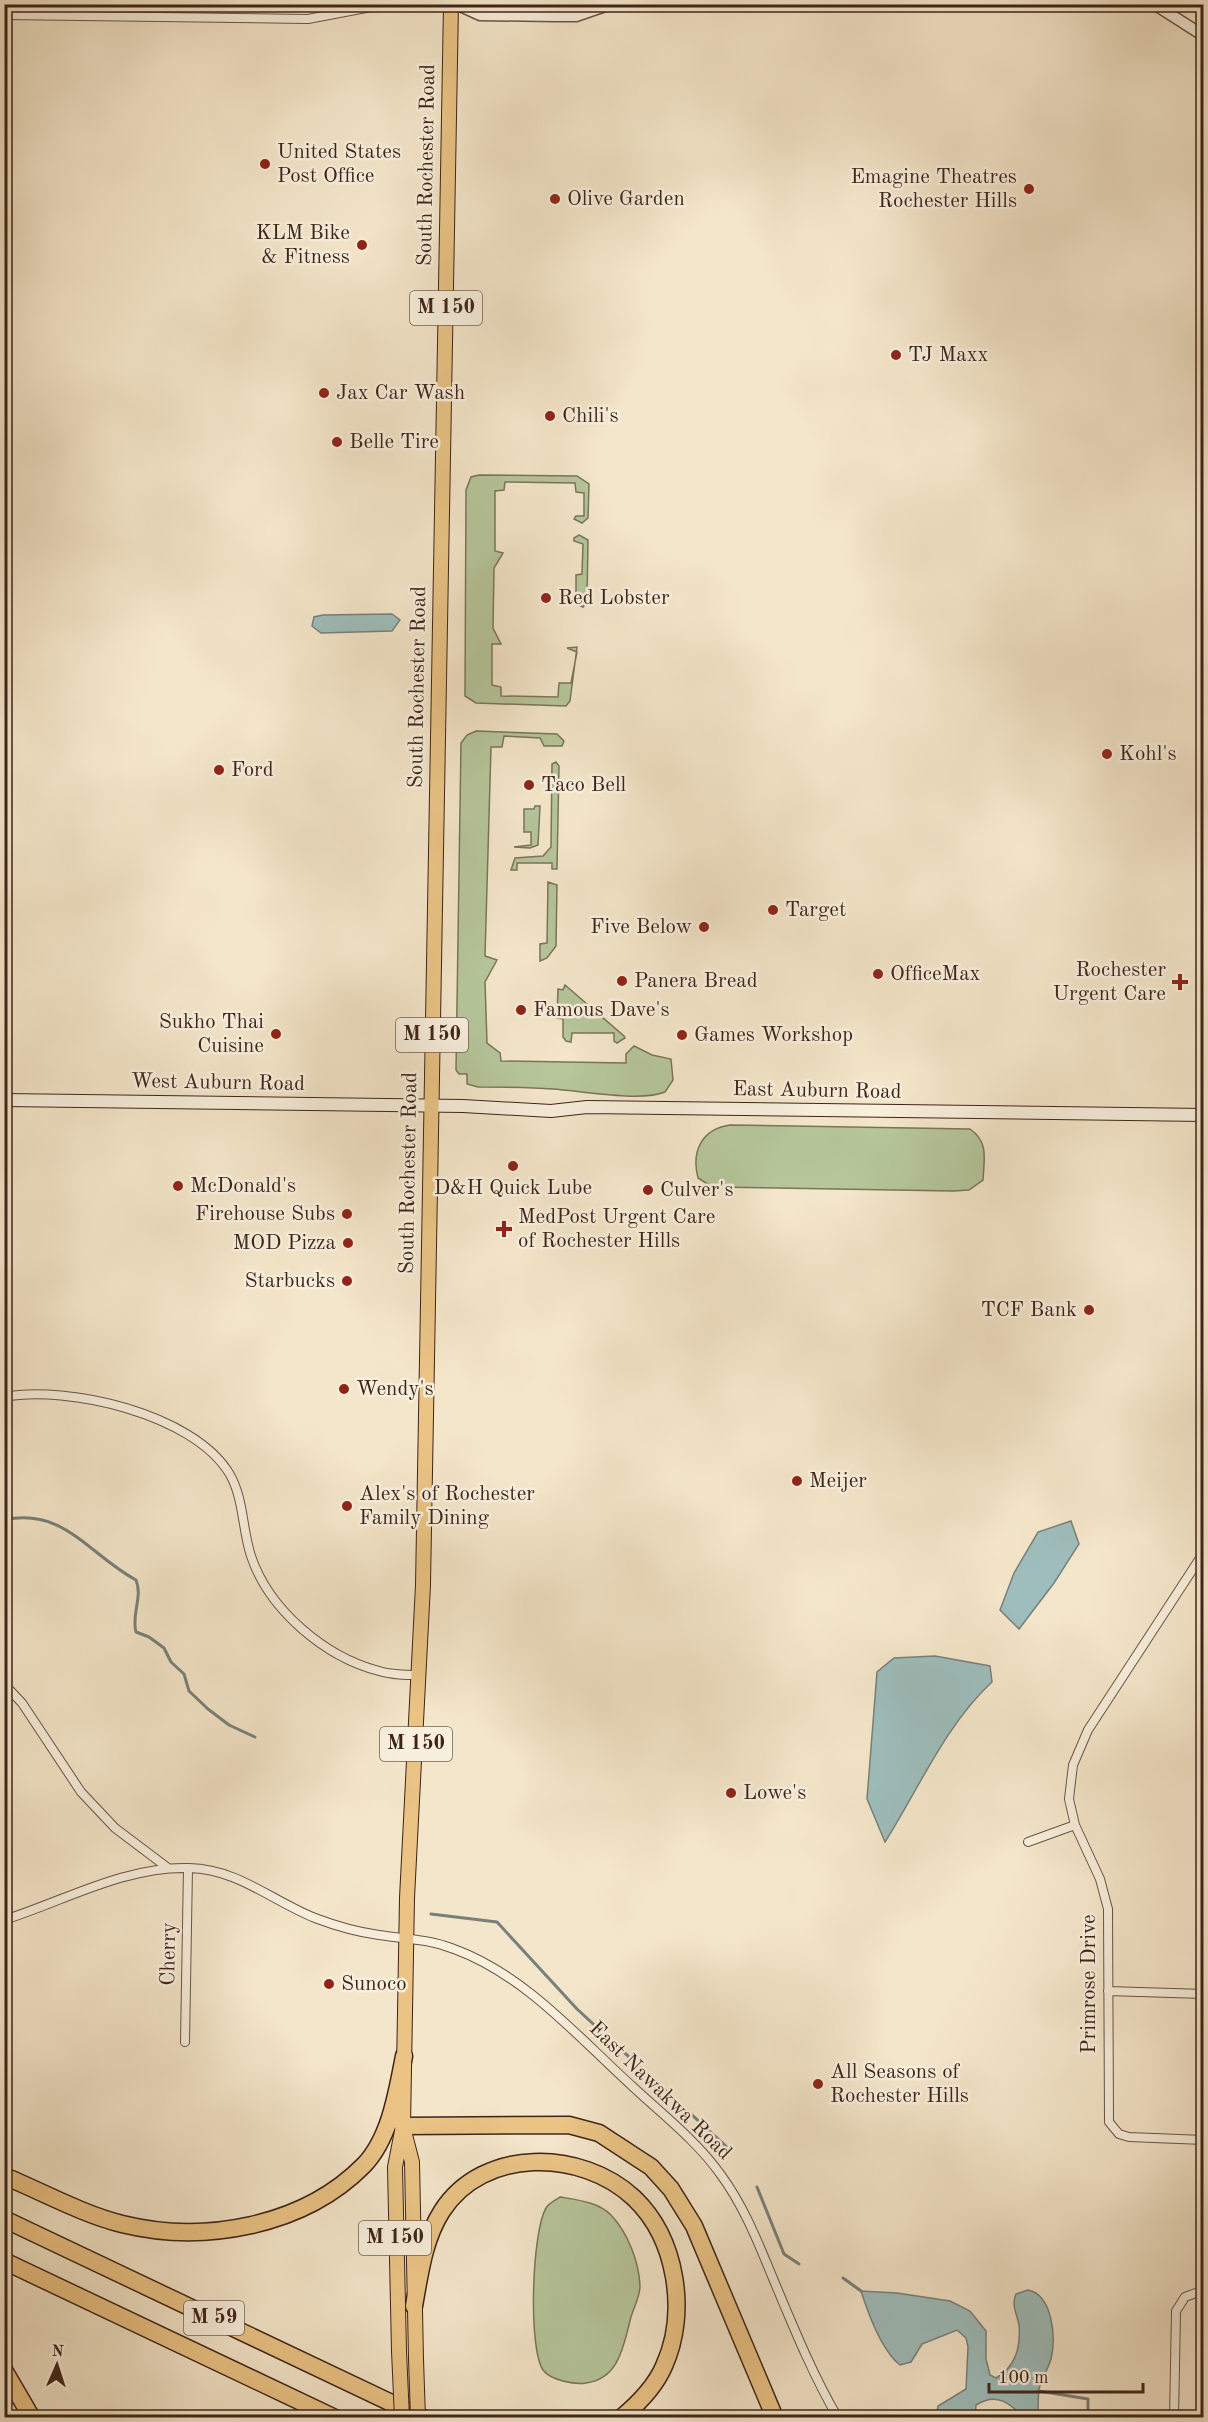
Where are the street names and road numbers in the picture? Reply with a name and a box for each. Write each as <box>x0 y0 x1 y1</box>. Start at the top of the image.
street label: South Rochester Road <box>415 64 439 266</box>
road number: M 150 <box>410 291 482 325</box>
street label: South Rochester Road <box>406 586 430 788</box>
road number: M 150 <box>396 1018 468 1052</box>
street label: West Auburn Road <box>131 1071 305 1095</box>
street label: South Rochester Road <box>397 1072 421 1274</box>
street label: East Auburn Road <box>732 1079 902 1103</box>
road number: M 150 <box>380 1727 452 1761</box>
street label: Primrose Drive <box>1079 1914 1100 2054</box>
street label: Cherry <box>158 1922 180 1986</box>
street label: East Nawakwa Road <box>585 2018 735 2164</box>
road number: M 150 <box>359 2221 431 2255</box>
road number: M 59 <box>184 2301 244 2335</box>

